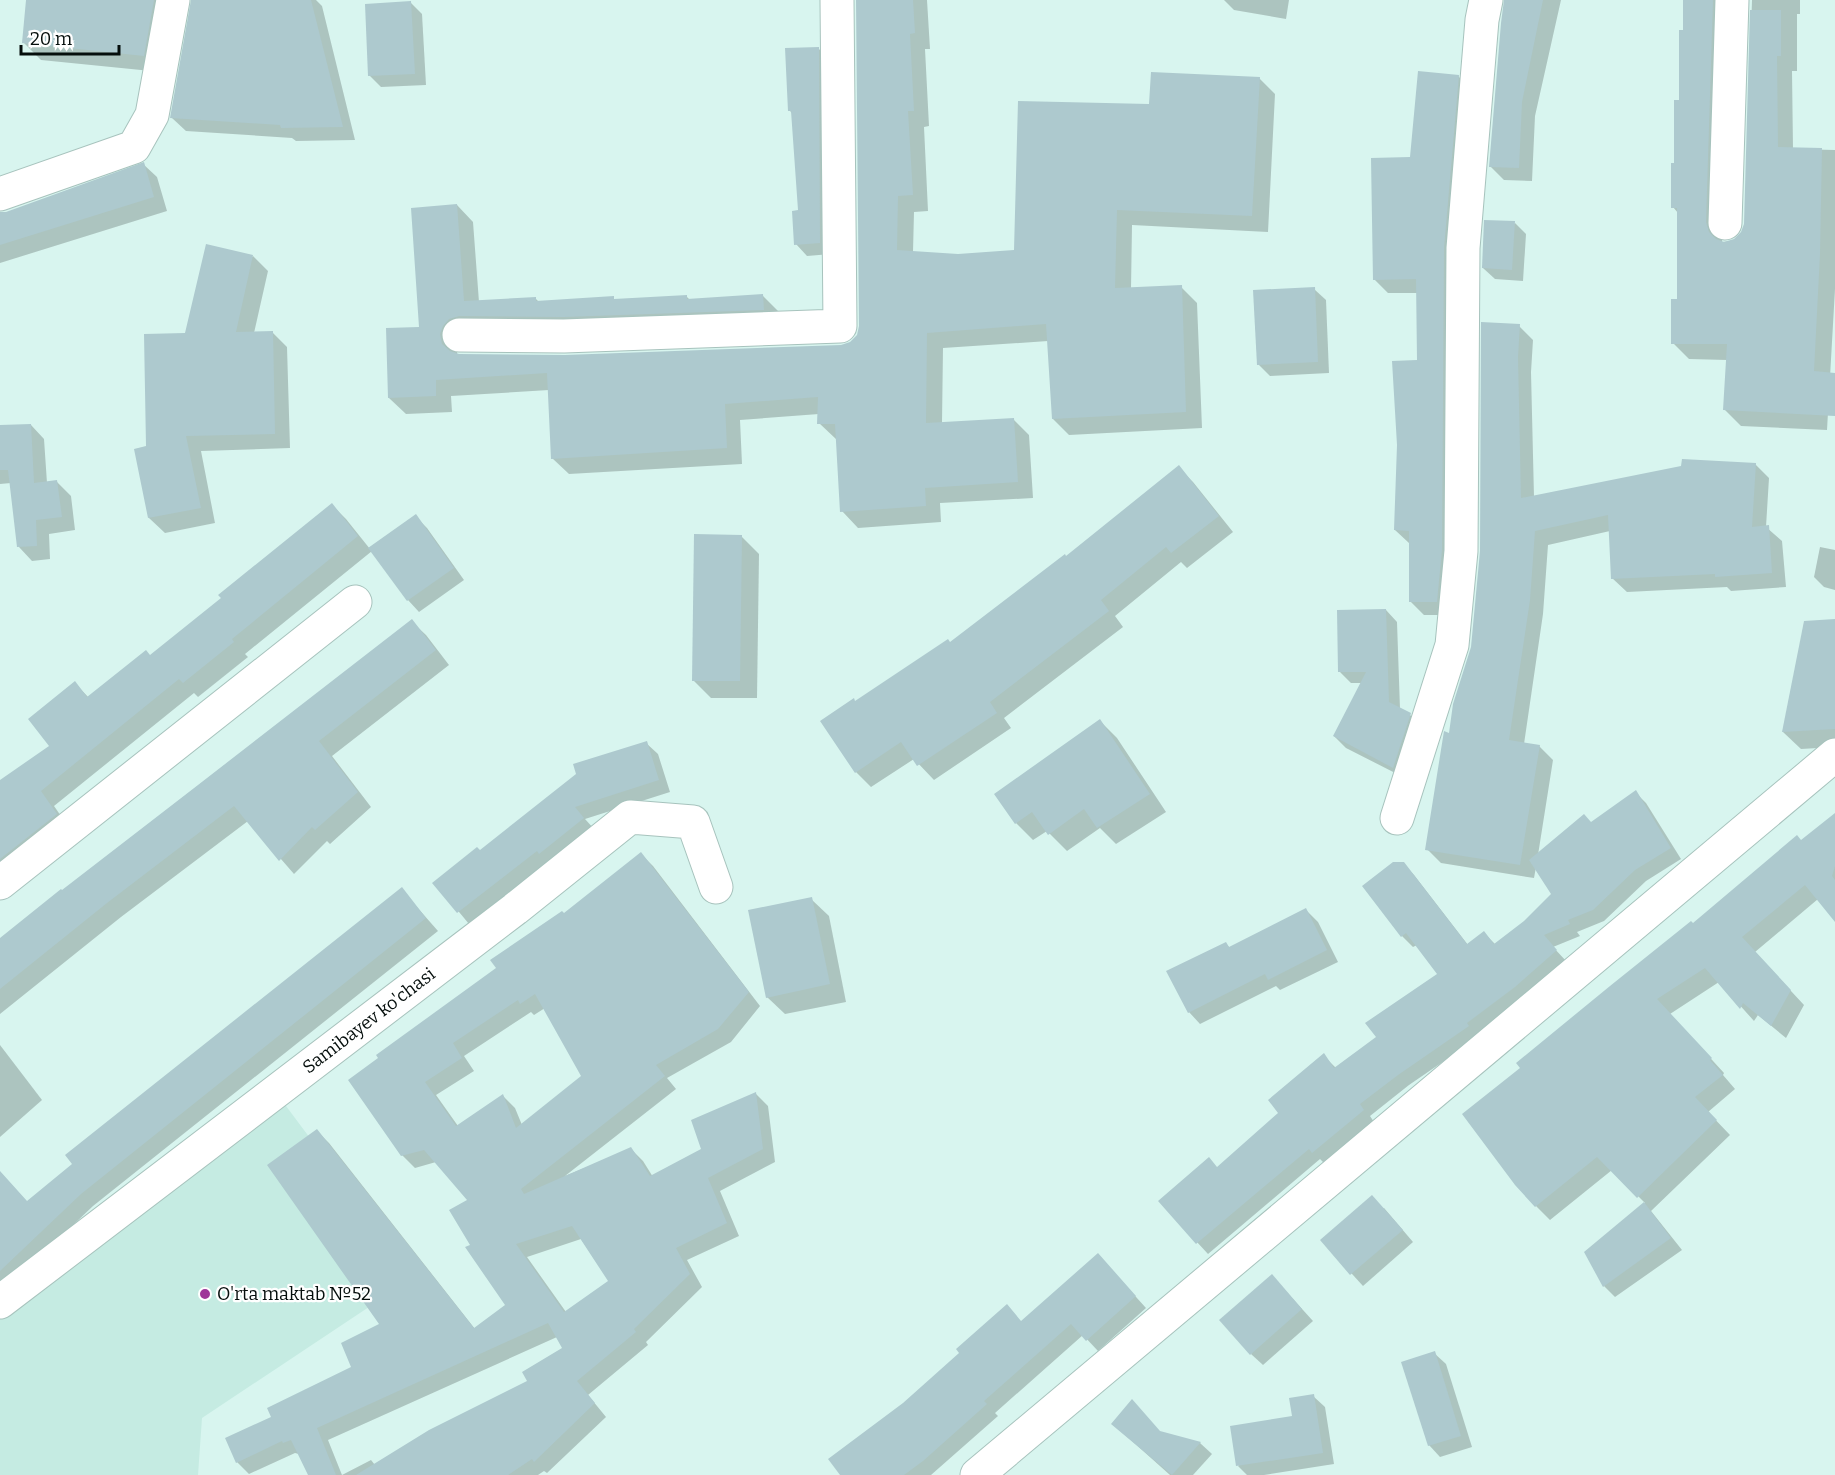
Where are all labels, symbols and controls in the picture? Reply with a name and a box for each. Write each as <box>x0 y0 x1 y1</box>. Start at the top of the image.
scale bar <box>21 18 118 56</box>
text: 20 m <box>30 28 72 50</box>
street label: Samibayev ko'chasi <box>298 963 440 1078</box>
place label: O'rta maktab №52 <box>217 1283 371 1305</box>
marker: O'rta maktab №52 <box>198 1287 212 1301</box>

